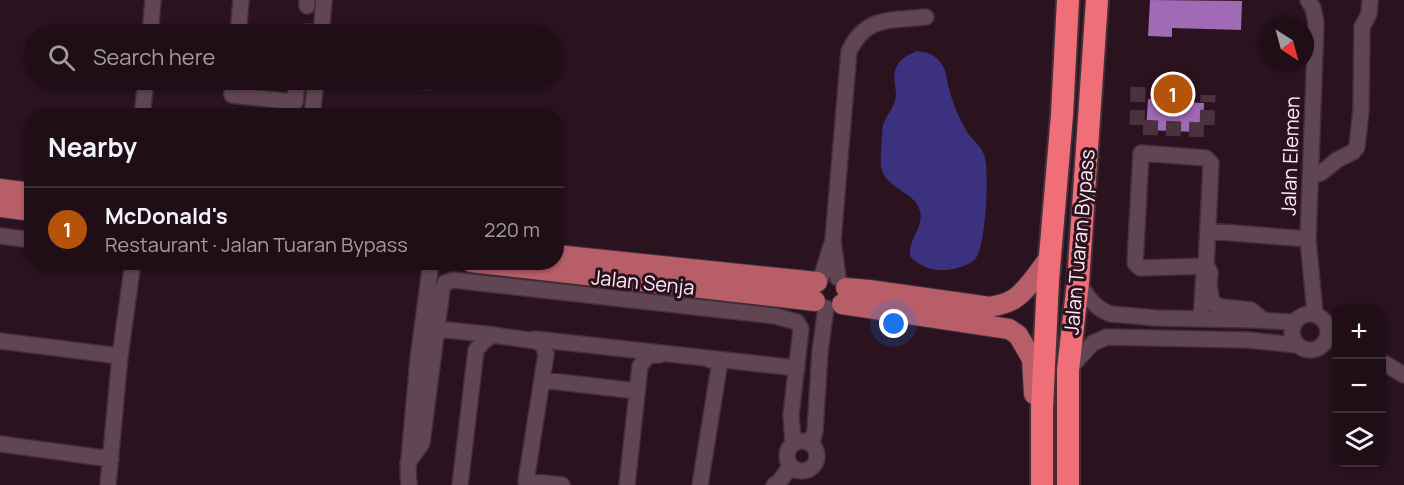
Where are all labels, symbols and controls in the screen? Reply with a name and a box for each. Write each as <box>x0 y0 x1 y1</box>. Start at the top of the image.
north arrow <box>1260 18 1314 72</box>
search box <box>24 24 564 90</box>
icon: search <box>45 41 78 74</box>
text: Search here <box>93 42 215 72</box>
pin: 1 <box>1154 72 1192 116</box>
street label: Jalan Elemen <box>1274 96 1306 216</box>
text: Nearby <box>48 129 137 165</box>
street label: Jalan Tuaran Bypass <box>1057 148 1101 336</box>
text: McDonald's <box>105 201 228 231</box>
text: 1 <box>63 216 72 243</box>
text: 220 m <box>484 216 540 243</box>
text: Restaurant · Jalan Tuaran Bypass <box>105 231 408 258</box>
street label: Jalan Senja <box>590 263 696 301</box>
map controls <box>1332 305 1386 467</box>
button: + <box>1332 305 1386 359</box>
your location <box>879 309 908 338</box>
button: − <box>1332 359 1386 413</box>
button: layers <box>1332 413 1386 467</box>

